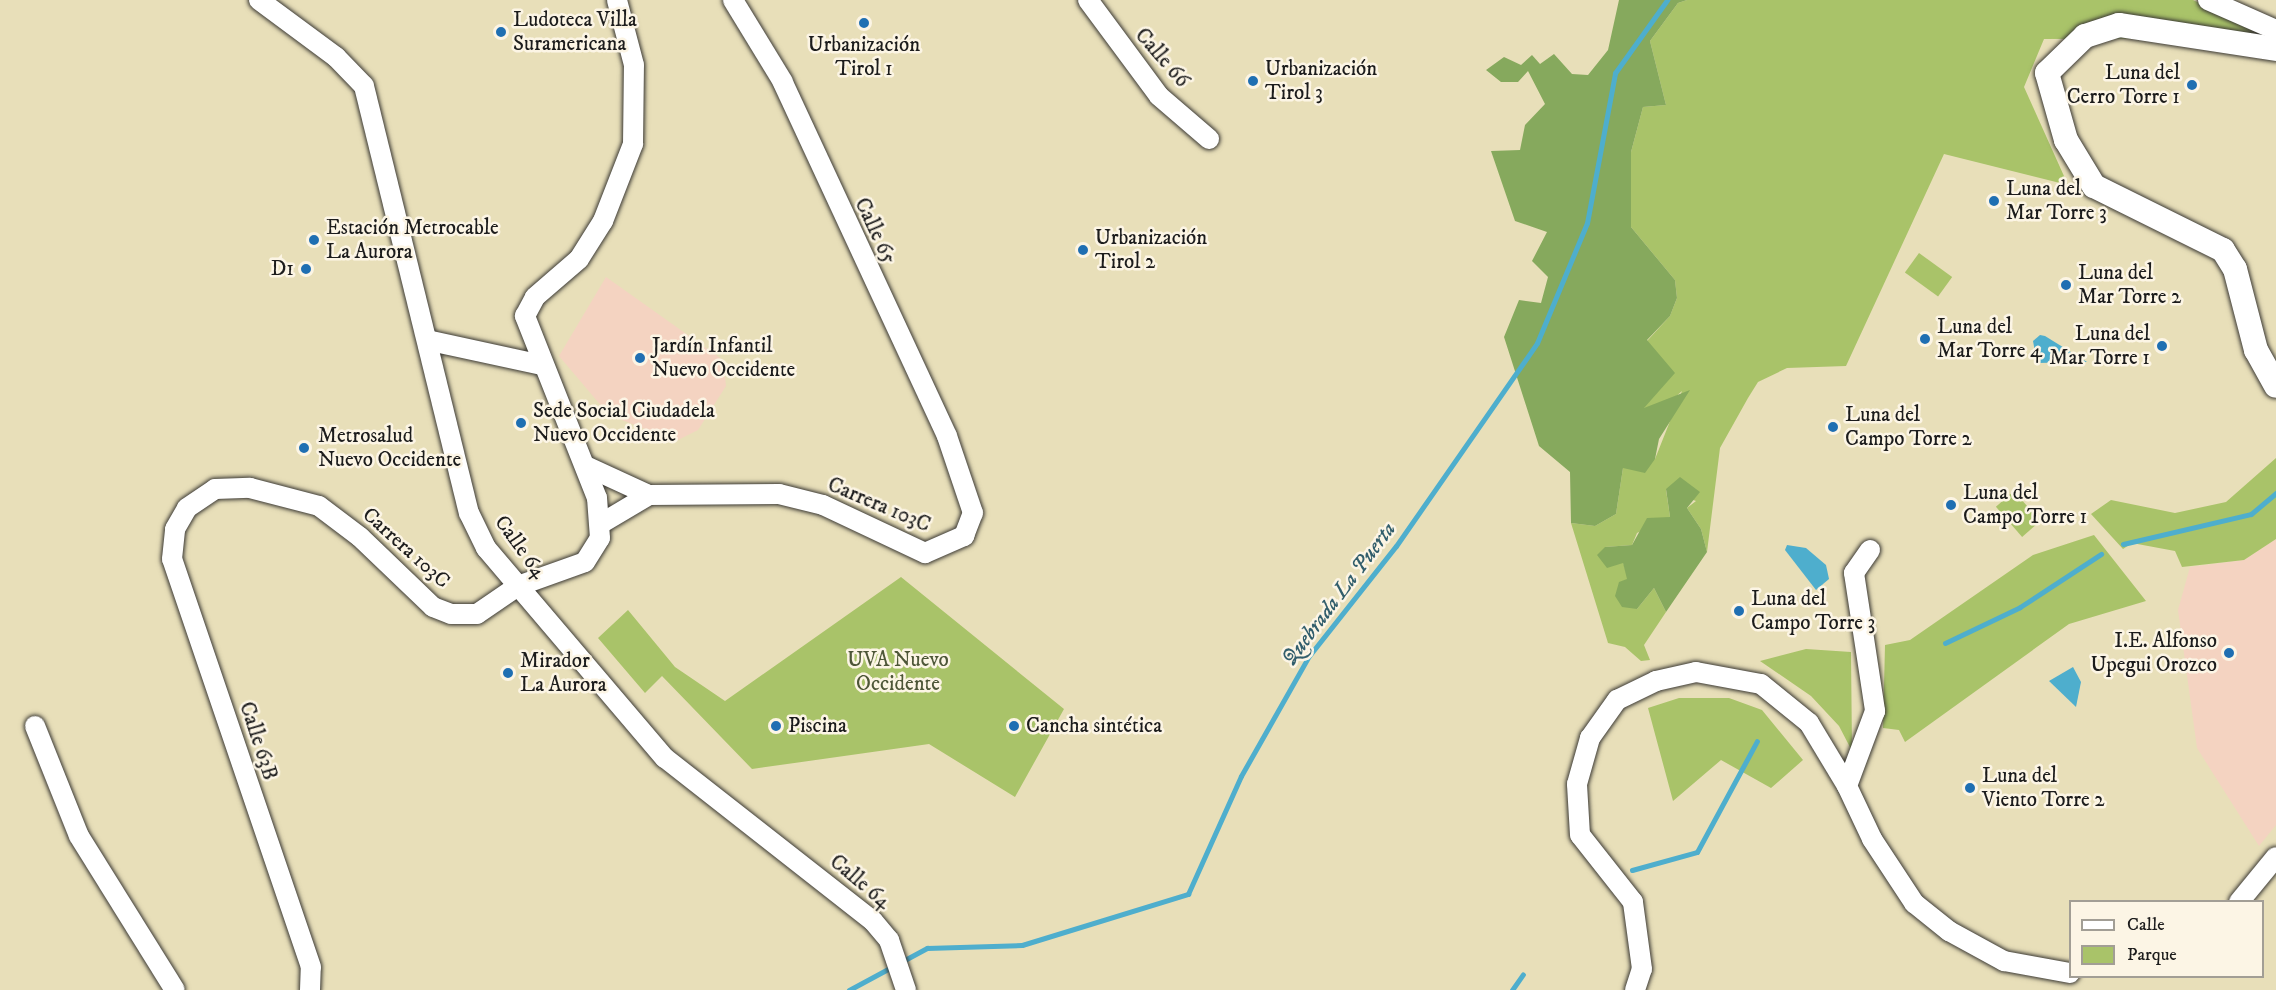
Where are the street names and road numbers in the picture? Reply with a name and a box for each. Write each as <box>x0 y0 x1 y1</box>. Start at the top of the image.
street label: Calle 66 <box>1129 23 1195 93</box>
street label: Calle 65 <box>849 194 901 268</box>
street label: Carrera 103C <box>824 472 934 538</box>
street label: Carrera 103C <box>357 502 455 594</box>
street label: Calle 64 <box>489 511 551 583</box>
street label: Calle 63B <box>234 699 282 783</box>
street label: Calle 64 <box>824 849 896 915</box>

